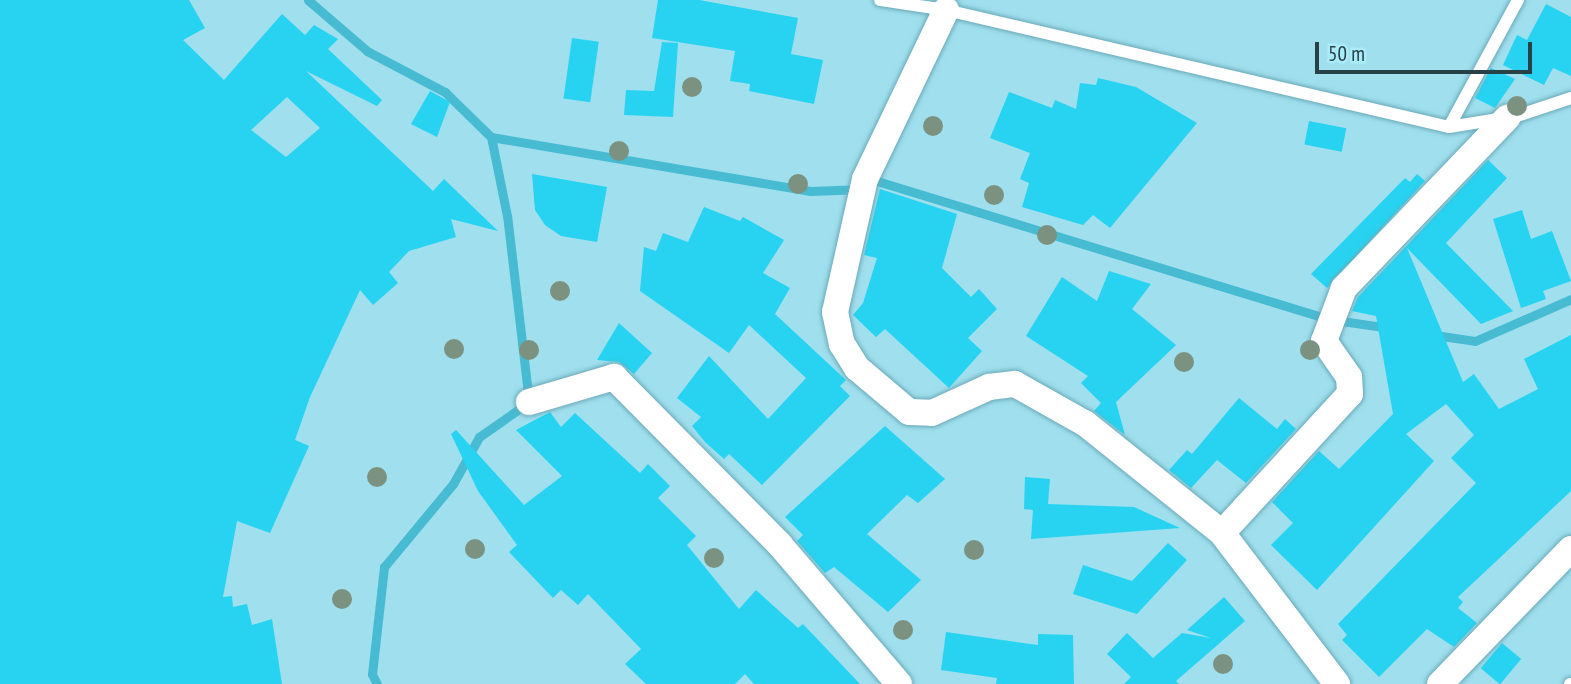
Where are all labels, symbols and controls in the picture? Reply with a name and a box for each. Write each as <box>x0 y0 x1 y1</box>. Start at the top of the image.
scale bar <box>1319 28 1536 72</box>
text: 50 m <box>1328 40 1365 67</box>

